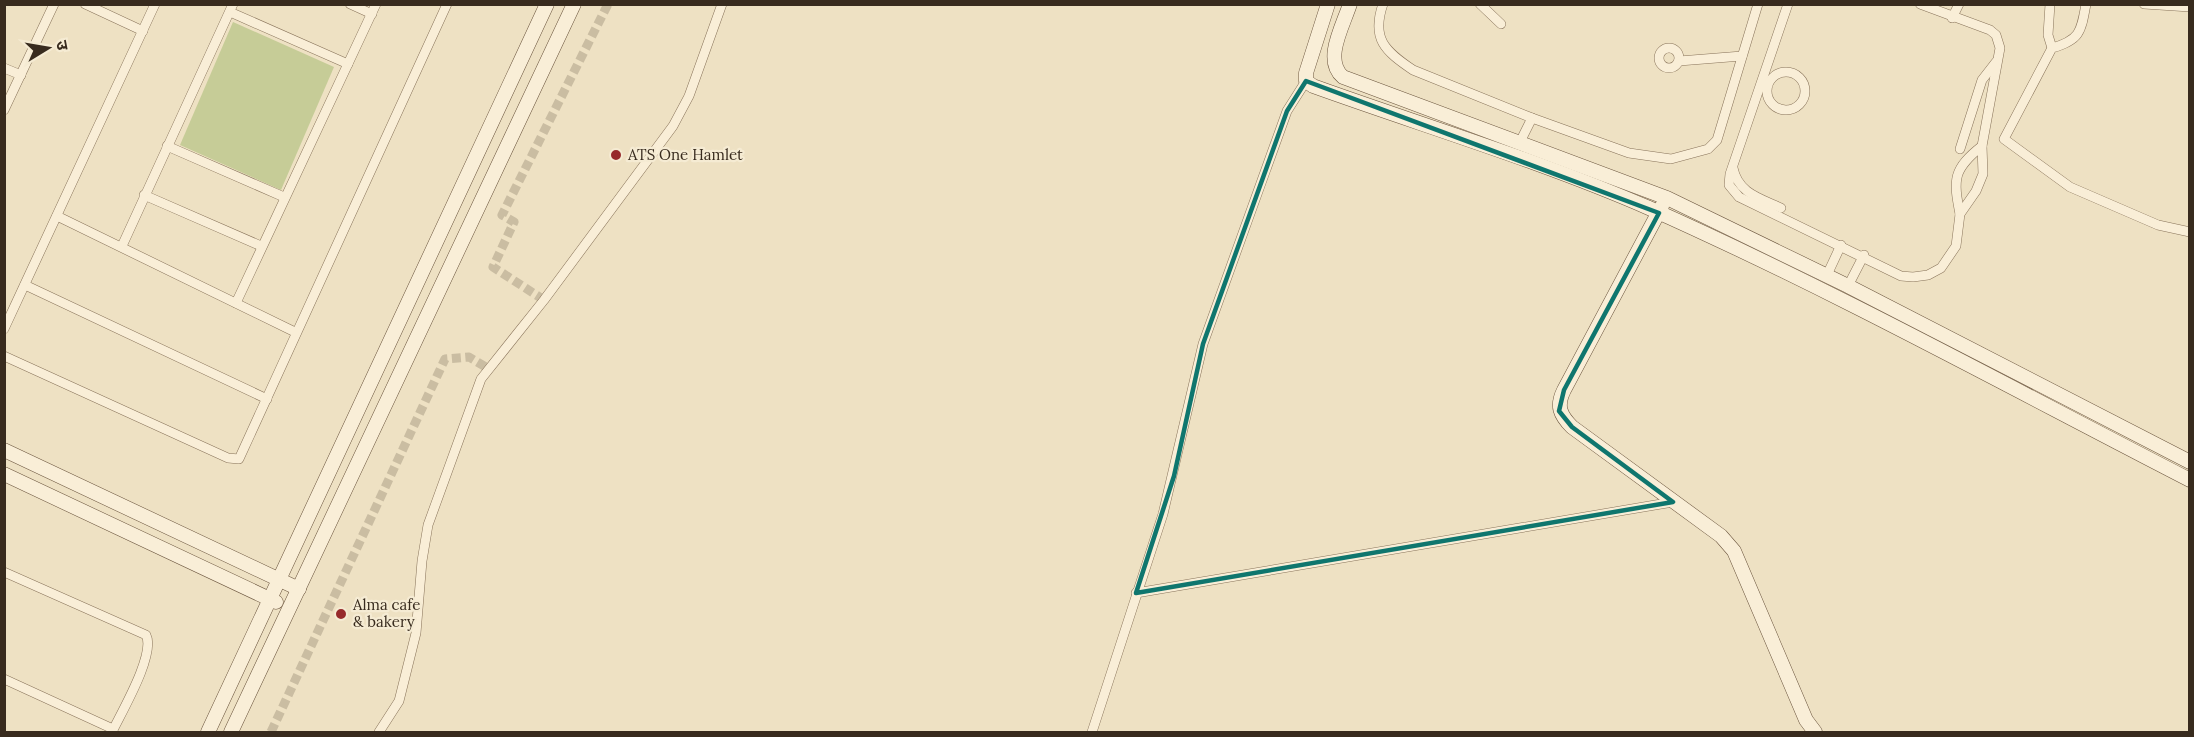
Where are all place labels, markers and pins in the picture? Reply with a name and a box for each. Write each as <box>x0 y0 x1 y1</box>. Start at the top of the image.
place label: ATS One Hamlet <box>627 145 743 164</box>
marker: ATS One Hamlet <box>609 148 623 162</box>
place label: Alma cafe & bakery <box>352 595 420 631</box>
marker: Alma cafe & bakery <box>334 607 348 621</box>

